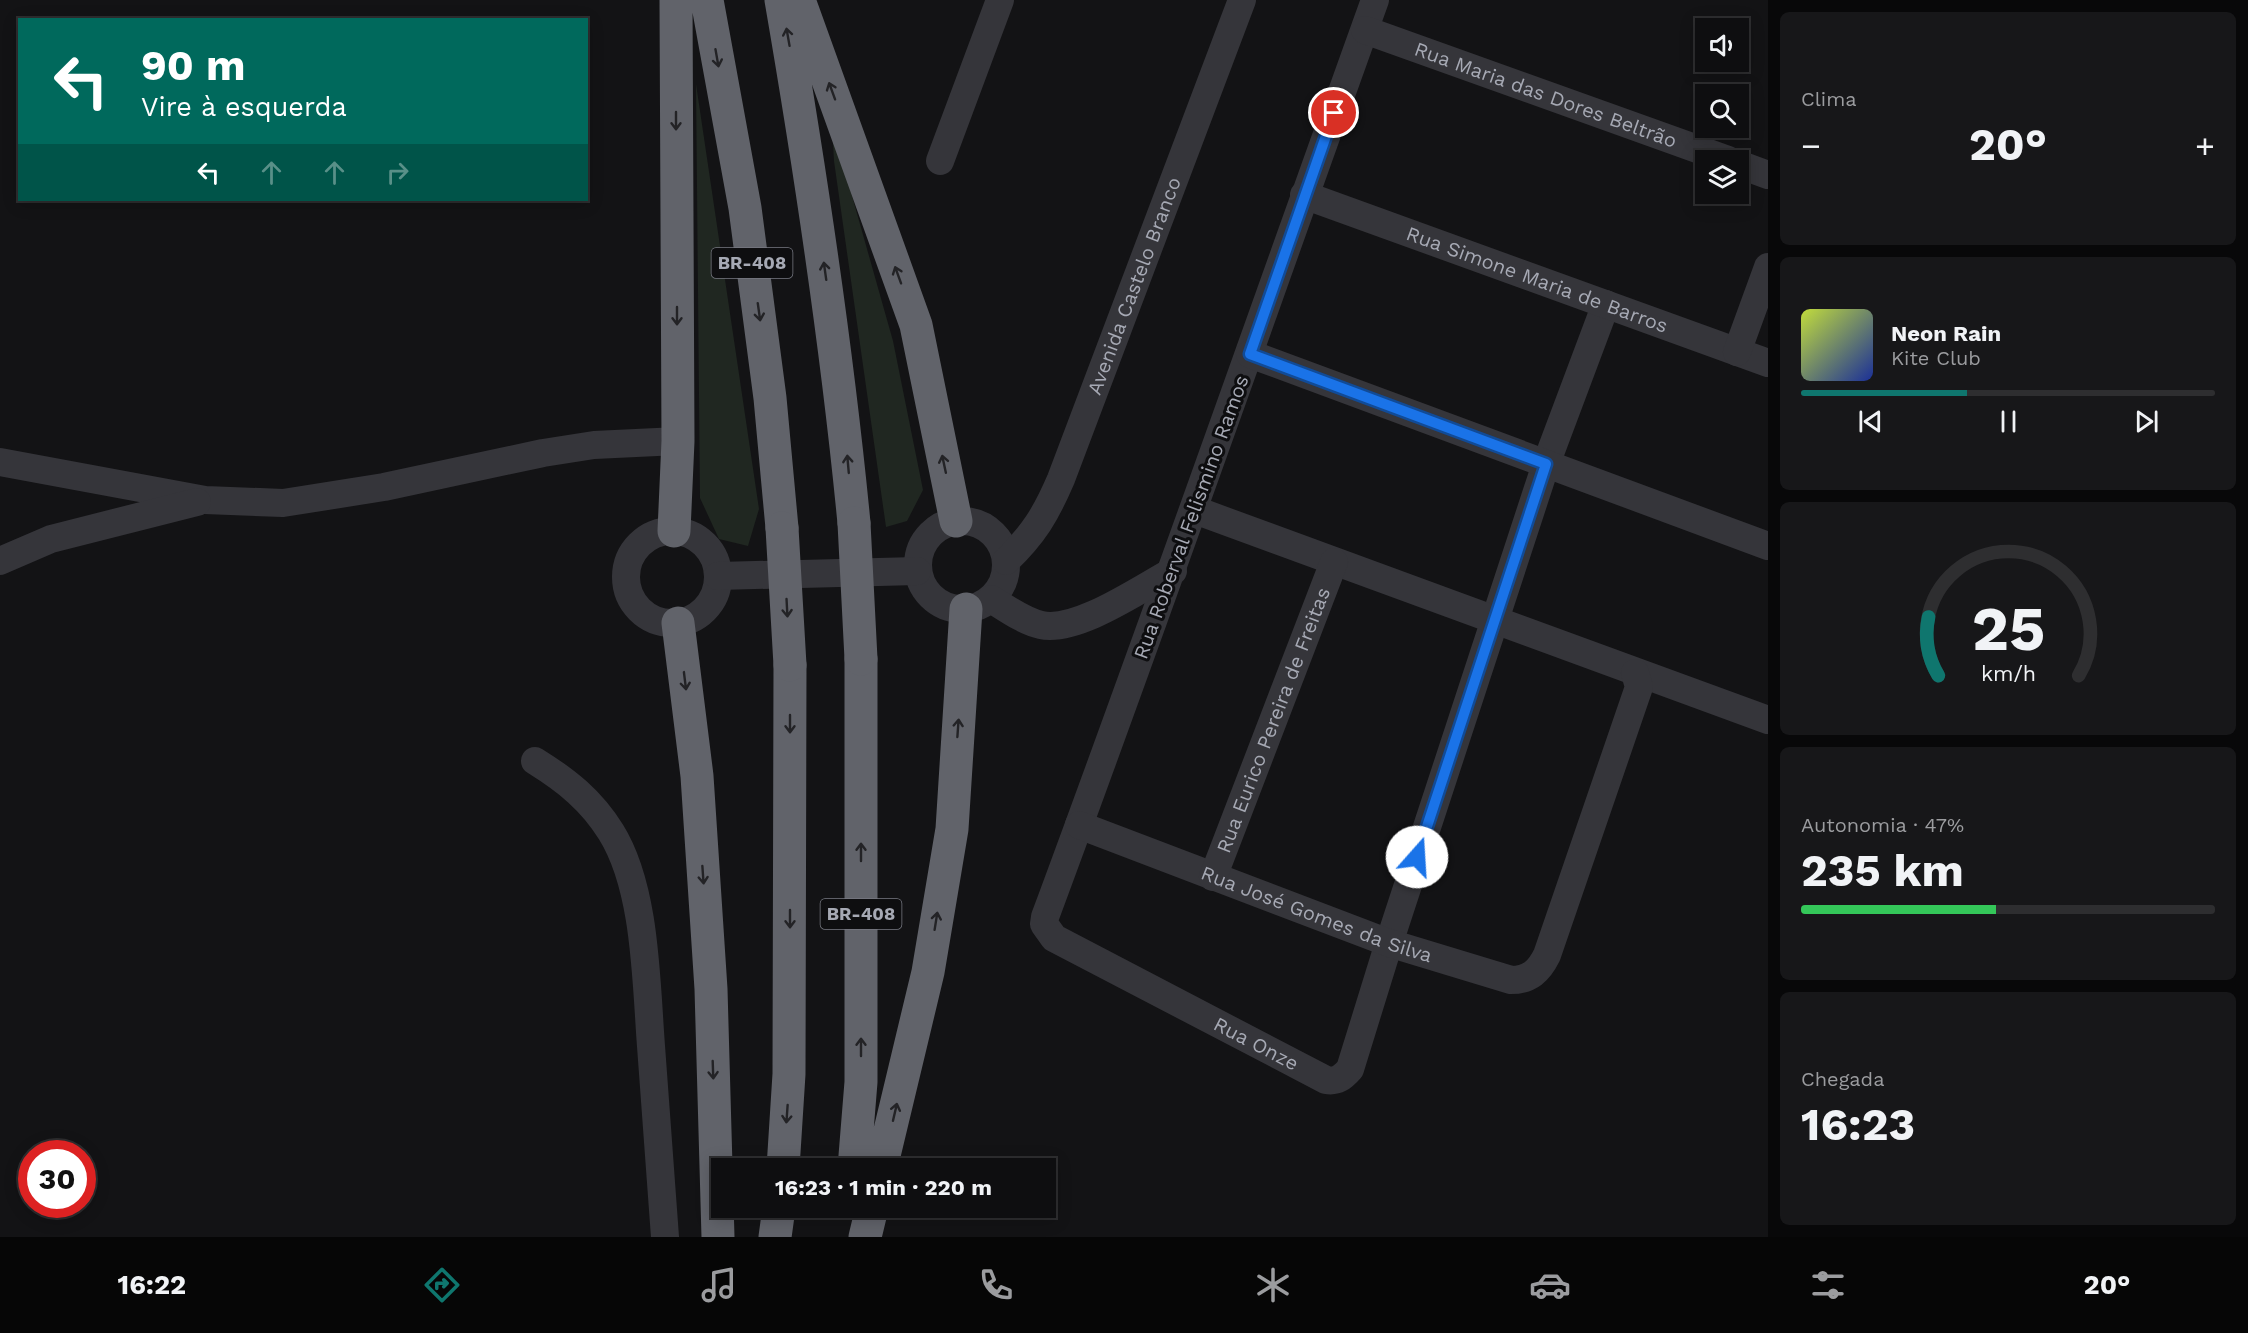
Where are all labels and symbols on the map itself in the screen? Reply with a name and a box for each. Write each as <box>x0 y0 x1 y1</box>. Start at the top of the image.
one-way arrow <box>782 27 793 47</box>
street label: Rua Maria das Dores Beltrão <box>1411 37 1680 153</box>
one-way arrow <box>712 47 723 67</box>
one-way arrow <box>825 82 836 101</box>
pin <box>1308 87 1359 138</box>
one-way arrow <box>670 111 682 131</box>
street label: Avenida Castelo Branco <box>1082 174 1186 398</box>
street label: Rua Simone Maria de Barros <box>1403 221 1671 338</box>
road number: BR-408 <box>712 248 792 278</box>
one-way arrow <box>820 261 831 281</box>
one-way arrow <box>891 266 902 284</box>
one-way arrow <box>753 302 764 322</box>
one-way arrow <box>671 306 683 326</box>
street label: Rua Roberval Felismino Ramos <box>1128 372 1254 662</box>
one-way arrow <box>938 454 949 474</box>
one-way arrow <box>842 455 853 475</box>
street label: Rua Eurico Pereira de Freitas <box>1211 584 1335 856</box>
one-way arrow <box>781 597 792 617</box>
one-way arrow <box>680 671 691 690</box>
one-way arrow <box>784 713 796 733</box>
one-way arrow <box>953 718 964 738</box>
position arrow <box>1385 825 1449 889</box>
one-way arrow <box>855 843 867 863</box>
street label: Rua José Gomes da Silva <box>1198 861 1435 967</box>
one-way arrow <box>698 865 709 885</box>
road number: BR-408 <box>820 899 902 929</box>
one-way arrow <box>784 908 796 928</box>
one-way arrow <box>931 912 942 931</box>
street label: Rua Onze <box>1210 1012 1303 1076</box>
one-way arrow <box>855 1038 867 1058</box>
one-way arrow <box>707 1059 719 1079</box>
one-way arrow <box>889 1102 901 1121</box>
one-way arrow <box>781 1103 792 1123</box>
speed limit sign: 30 <box>18 1140 96 1218</box>

